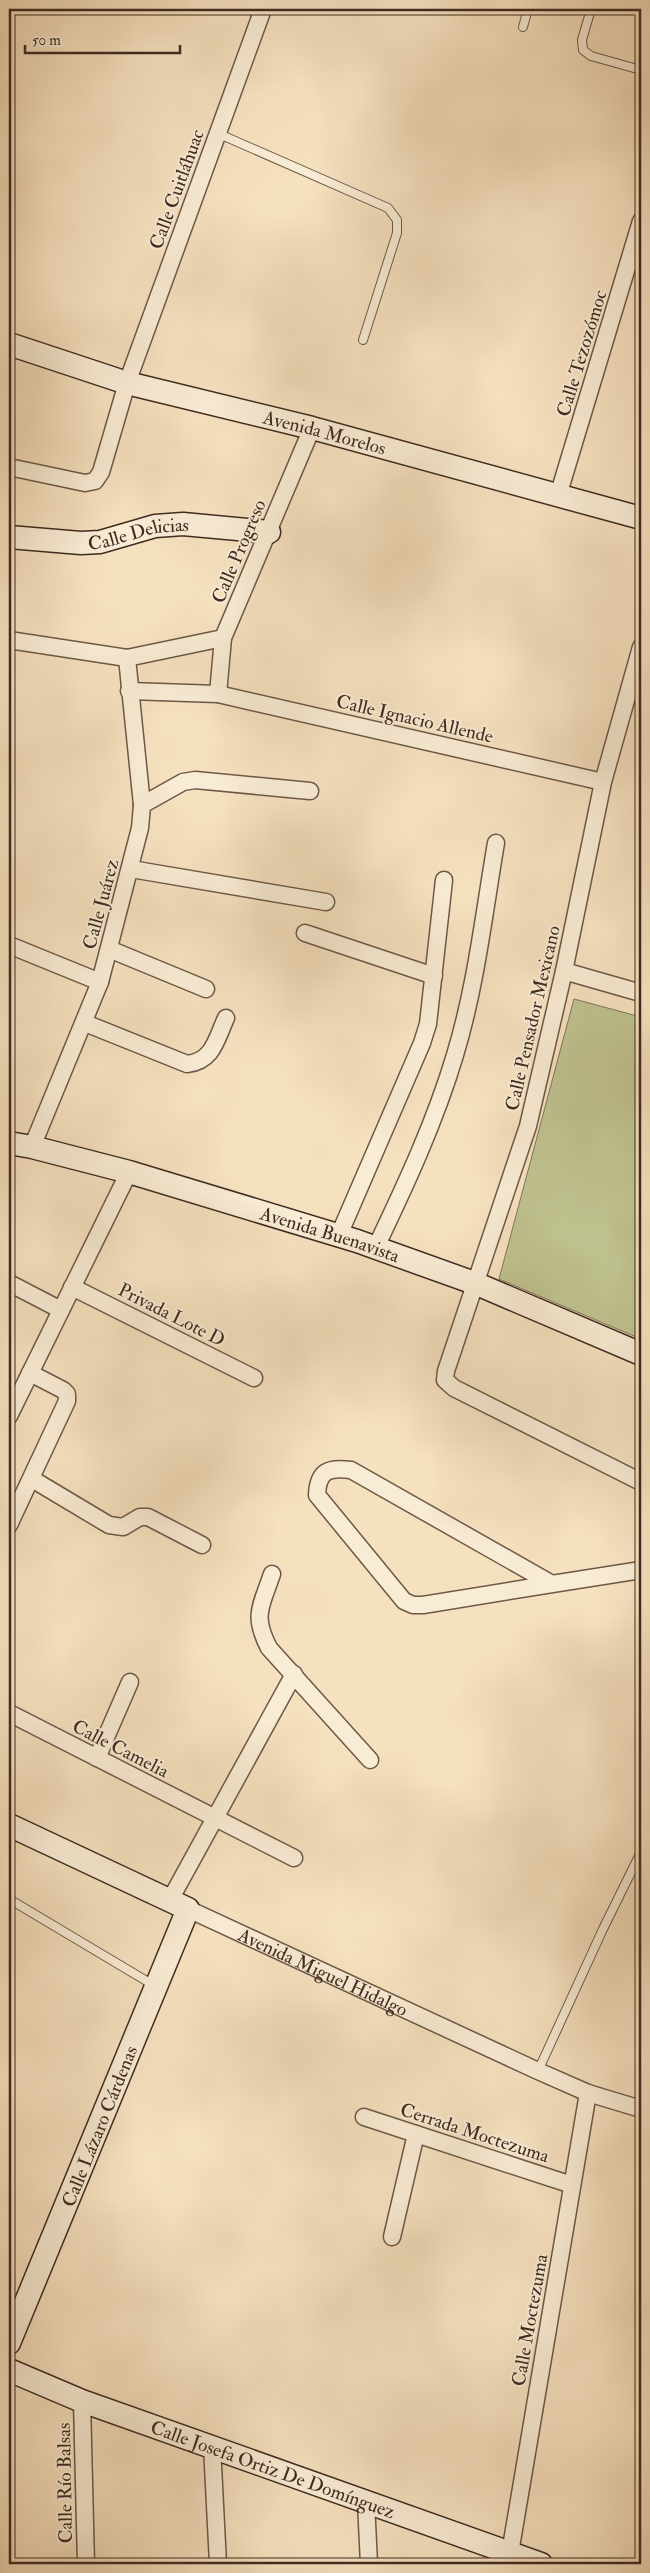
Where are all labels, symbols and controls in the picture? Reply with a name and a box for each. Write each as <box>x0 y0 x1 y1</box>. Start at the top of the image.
scale bar <box>25 22 180 54</box>
text: 50 m <box>32 31 61 50</box>
street label: Calle Cuitláhuac <box>144 126 210 253</box>
street label: Calle Tezozómoc <box>551 287 613 419</box>
street label: Avenida Morelos <box>260 405 389 461</box>
street label: Calle Progreso <box>206 496 272 607</box>
street label: Calle Delicias <box>87 513 190 556</box>
street label: Calle Ignacio Allende <box>334 689 496 749</box>
street label: Calle Juárez <box>77 857 125 952</box>
street label: Calle Pensador Mexicano <box>500 923 566 1113</box>
street label: Avenida Buenavista <box>256 1201 403 1268</box>
street label: Privada Lote D <box>114 1278 229 1352</box>
street label: Calle Camelia <box>68 1714 173 1784</box>
street label: Avenida Miguel Hidalgo <box>233 1922 411 2022</box>
street label: Calle Lázaro Cárdenas <box>57 2042 143 2211</box>
street label: Cerrada Moctezuma <box>397 2098 553 2168</box>
street label: Calle Moctezuma <box>507 2252 553 2388</box>
street label: Calle Josefa Ortiz De Domínguez <box>147 2415 398 2524</box>
street label: Calle Río Balsas <box>52 2422 78 2544</box>

